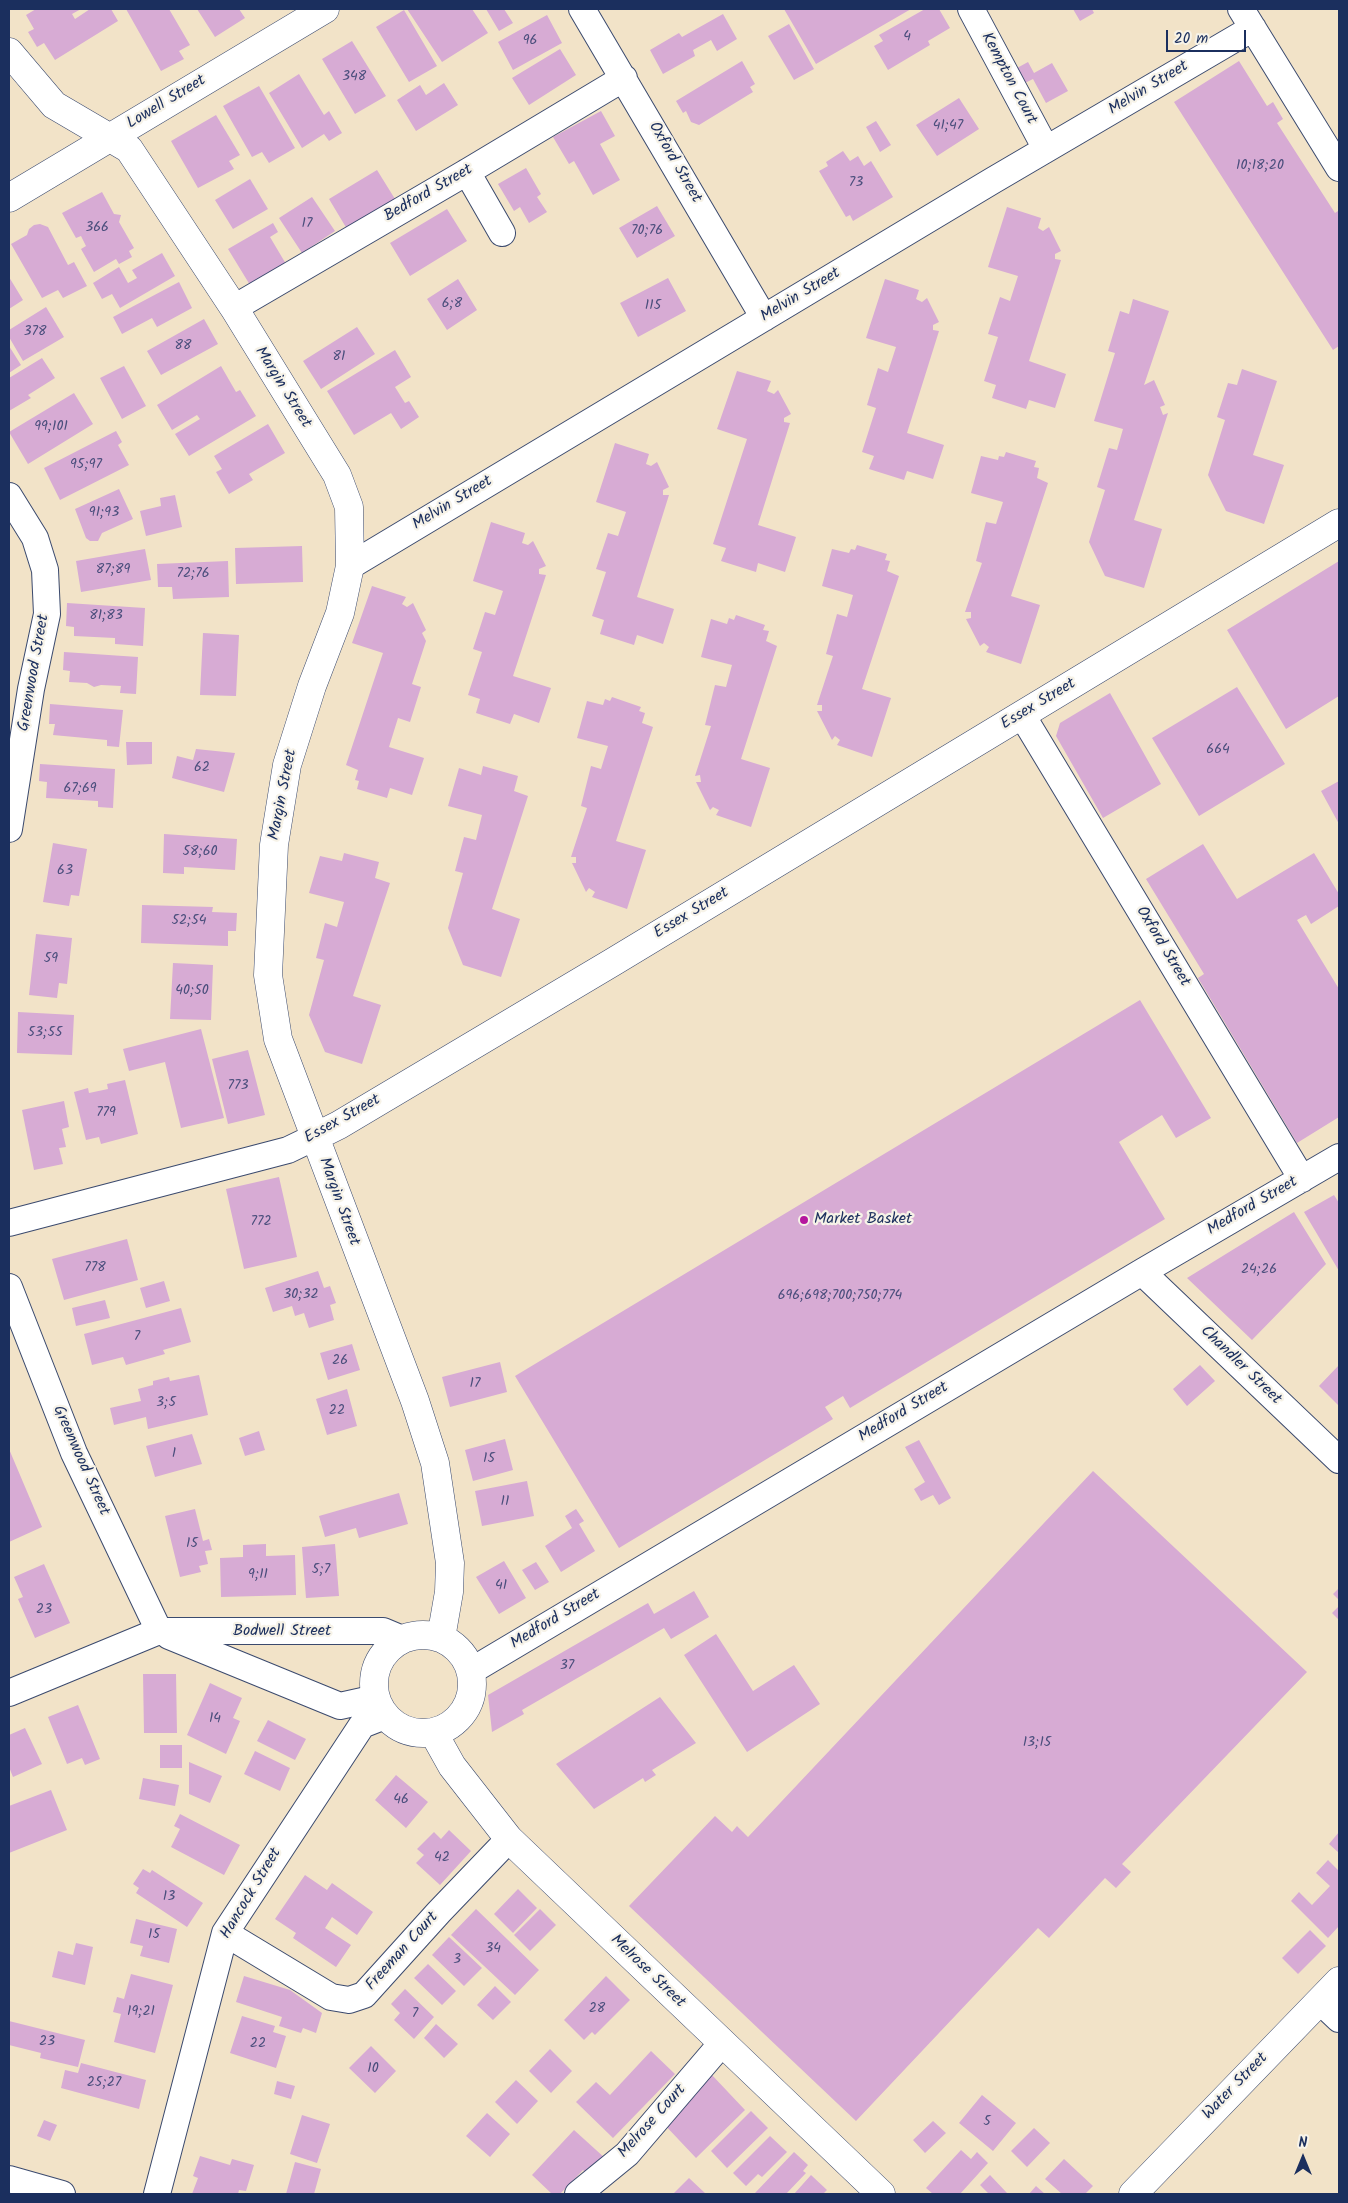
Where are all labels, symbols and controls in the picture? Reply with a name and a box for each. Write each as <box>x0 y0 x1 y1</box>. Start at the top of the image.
scale bar <box>1168 20 1248 52</box>
text: 20 m <box>1174 27 1208 51</box>
house number: 4 <box>903 30 911 46</box>
street label: Kempton Court <box>976 30 1040 128</box>
house number: 96 <box>523 34 537 50</box>
street label: Melvin Street <box>1106 58 1192 120</box>
house number: 348 <box>342 70 366 86</box>
street label: Lowell Street <box>124 72 210 134</box>
street label: Oxford Street <box>643 119 705 207</box>
house number: 41;47 <box>933 119 963 135</box>
house number: 10;18;20 <box>1236 159 1284 175</box>
street label: Bedford Street <box>381 161 477 227</box>
house number: 73 <box>849 176 863 192</box>
house number: 17 <box>302 217 312 233</box>
house number: 366 <box>85 221 109 237</box>
house number: 70;76 <box>631 224 663 240</box>
street label: Melvin Street <box>758 265 844 327</box>
house number: 6;8 <box>442 297 462 313</box>
house number: 115 <box>645 299 661 315</box>
house number: 378 <box>24 325 46 341</box>
house number: 88 <box>175 339 191 355</box>
street label: Margin Street <box>249 344 315 432</box>
house number: 81 <box>333 350 345 366</box>
house number: 99;101 <box>34 420 68 436</box>
house number: 95;97 <box>70 458 102 474</box>
street label: Melvin Street <box>410 473 496 535</box>
house number: 91;93 <box>89 506 119 522</box>
house number: 87;89 <box>96 563 130 579</box>
house number: 72;76 <box>176 567 210 583</box>
house number: 81;83 <box>89 609 123 625</box>
street label: Greenwood Street <box>15 613 55 733</box>
street label: Essex Street <box>998 675 1080 735</box>
house number: 664 <box>1206 743 1230 759</box>
street label: Margin Street <box>266 748 302 842</box>
house number: 62 <box>194 761 210 777</box>
house number: 67;69 <box>63 782 97 798</box>
house number: 58;60 <box>182 845 218 861</box>
house number: 63 <box>57 864 73 880</box>
street label: Essex Street <box>651 884 733 944</box>
street label: Oxford Street <box>1131 903 1193 991</box>
house number: 52;54 <box>171 914 207 930</box>
house number: 59 <box>44 952 58 968</box>
house number: 40;50 <box>175 984 209 1000</box>
house number: 53;55 <box>28 1026 62 1042</box>
house number: 773 <box>228 1079 248 1095</box>
street label: Essex Street <box>302 1091 384 1149</box>
house number: 779 <box>96 1106 116 1122</box>
street label: Margin Street <box>313 1155 363 1249</box>
street label: Medford Street <box>1204 1173 1302 1241</box>
place label: Market Basket <box>814 1210 912 1230</box>
marker: Market Basket <box>798 1214 810 1226</box>
house number: 772 <box>250 1215 272 1231</box>
house number: 778 <box>84 1261 106 1277</box>
house number: 24;26 <box>1241 1263 1277 1279</box>
house number: 30;32 <box>283 1288 319 1304</box>
house number: 696;698;700;750;774 <box>778 1289 902 1305</box>
street label: Chandler Street <box>1195 1322 1285 1410</box>
house number: 7 <box>134 1330 140 1346</box>
house number: 26 <box>332 1354 348 1370</box>
house number: 17 <box>470 1377 480 1393</box>
street label: Medford Street <box>856 1379 952 1447</box>
house number: 3;5 <box>156 1396 176 1412</box>
street label: Greenwood Street <box>47 1403 113 1519</box>
house number: 22 <box>329 1404 345 1420</box>
house number: 1 <box>172 1447 176 1463</box>
house number: 15 <box>483 1452 495 1468</box>
house number: 11 <box>501 1495 509 1511</box>
house number: 15 <box>186 1537 198 1553</box>
house number: 5;7 <box>312 1563 330 1579</box>
house number: 9;11 <box>248 1568 268 1584</box>
house number: 41 <box>495 1579 507 1595</box>
street label: Medford Street <box>508 1586 604 1654</box>
house number: 23 <box>36 1603 52 1619</box>
street label: Bodwell Street <box>233 1622 331 1642</box>
house number: 37 <box>560 1659 574 1675</box>
house number: 14 <box>209 1712 221 1728</box>
house number: 13;15 <box>1023 1736 1051 1752</box>
house number: 46 <box>393 1793 409 1809</box>
street label: Hancock Street <box>217 1845 287 1943</box>
house number: 42 <box>434 1851 450 1867</box>
house number: 13 <box>163 1890 175 1906</box>
street label: Freeman Court <box>363 1909 443 1995</box>
house number: 15 <box>148 1928 160 1944</box>
street label: Melrose Street <box>605 1931 689 2013</box>
house number: 34 <box>485 1942 501 1958</box>
house number: 3 <box>453 1953 461 1969</box>
house number: 28 <box>589 2002 605 2018</box>
house number: 19;21 <box>127 2005 155 2021</box>
house number: 7 <box>412 2007 418 2023</box>
house number: 23 <box>39 2035 55 2051</box>
house number: 22 <box>250 2037 266 2053</box>
street label: Water Street <box>1199 2050 1273 2124</box>
house number: 10 <box>367 2062 379 2078</box>
house number: 25;27 <box>87 2076 121 2092</box>
street label: Melrose Court <box>615 2081 691 2163</box>
house number: 5 <box>983 2115 991 2131</box>
text: N <box>1299 2132 1307 2154</box>
north arrow <box>1278 2133 1328 2183</box>

